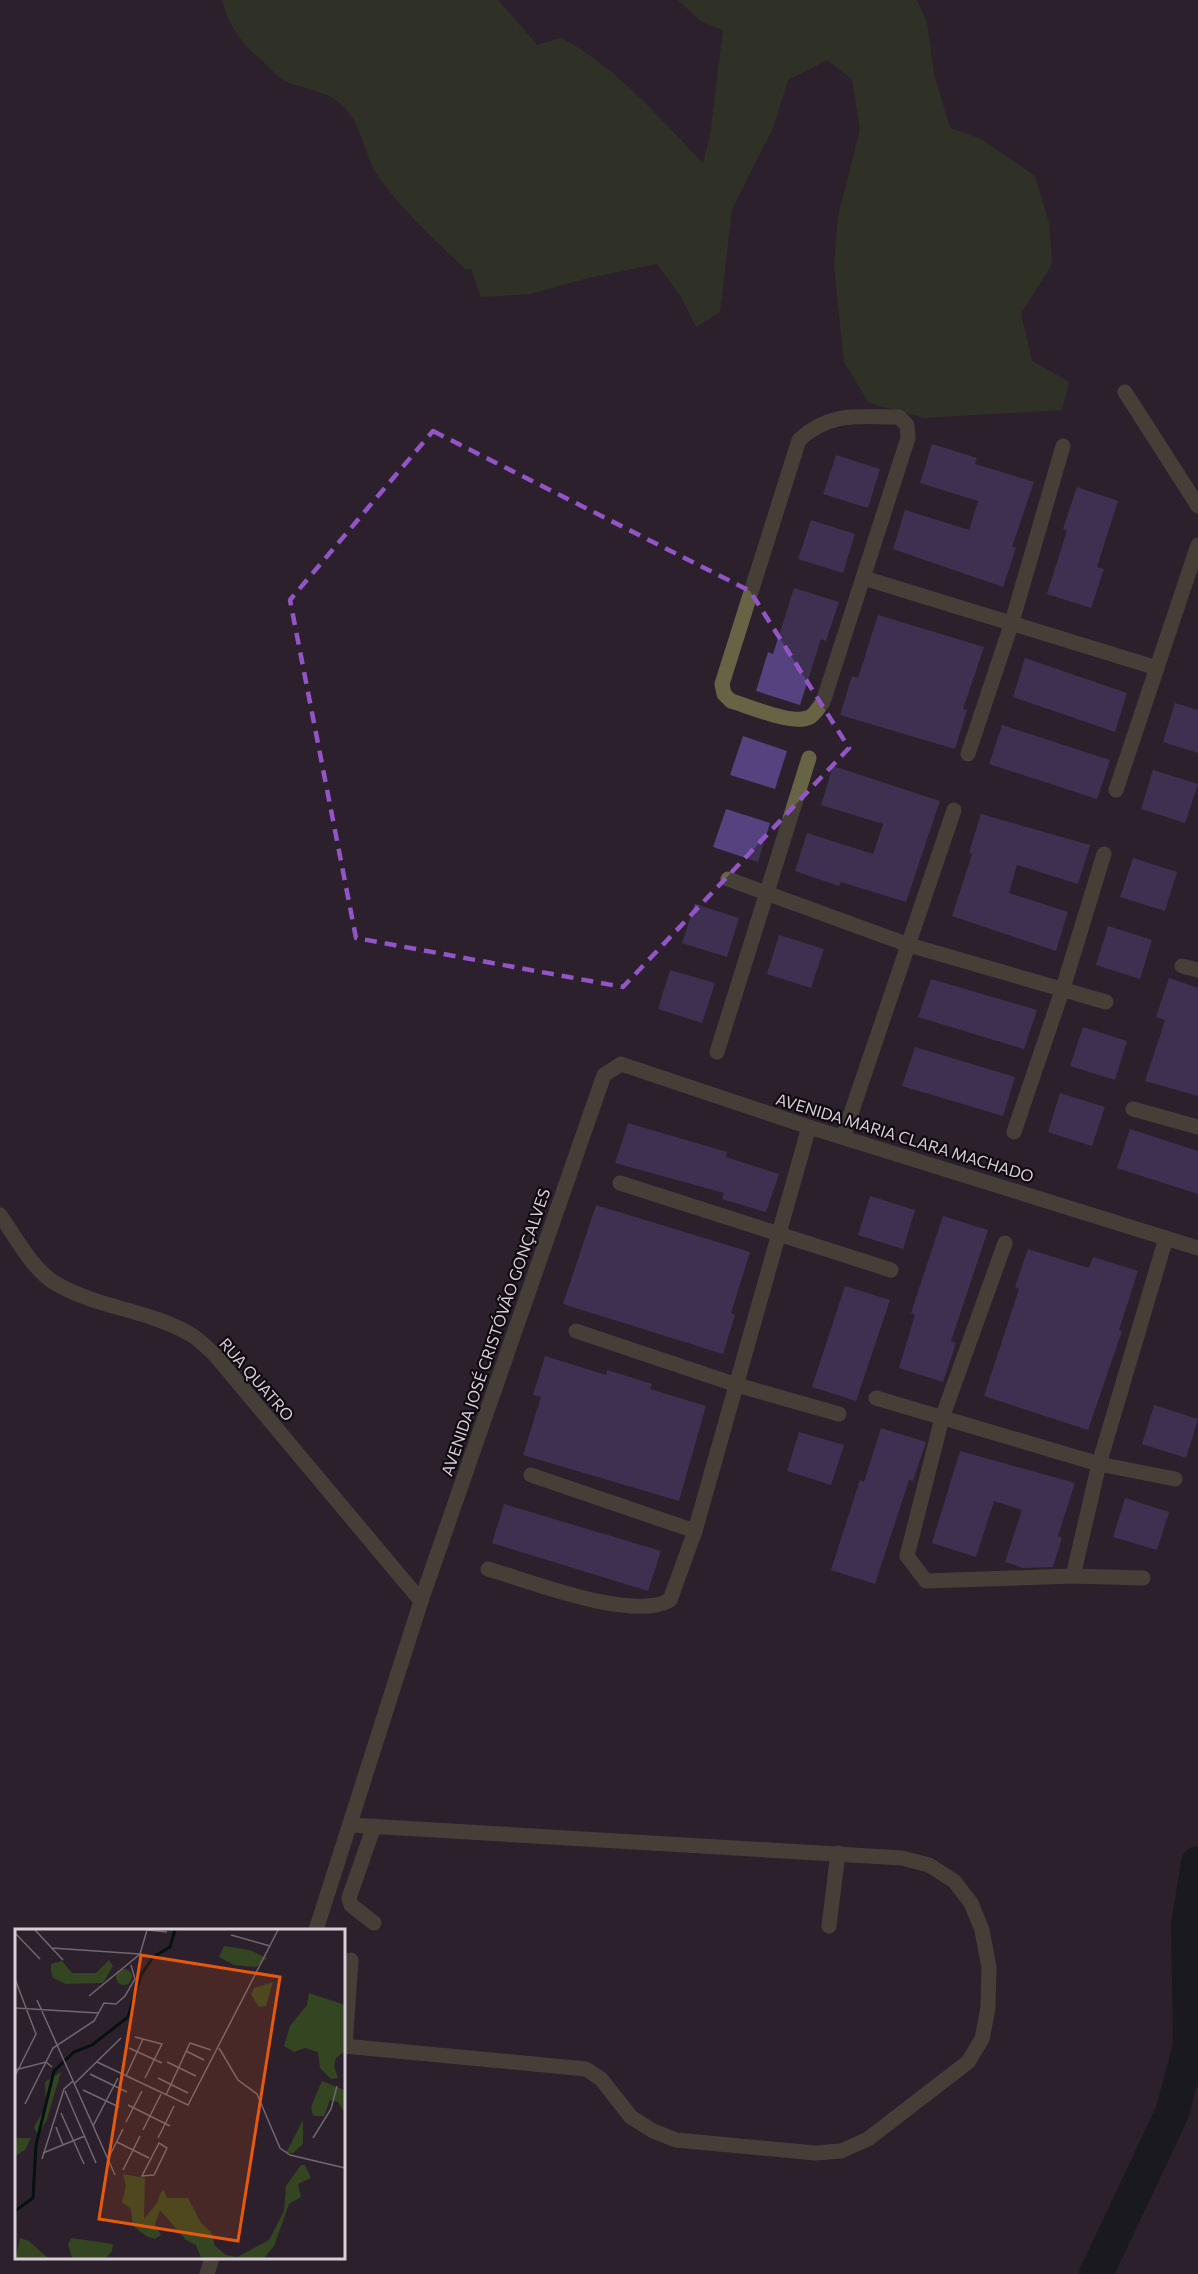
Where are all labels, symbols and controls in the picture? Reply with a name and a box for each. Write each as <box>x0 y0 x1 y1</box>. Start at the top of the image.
street label: AVENIDA MARIA CLARA MACHADO <box>774 1089 1036 1185</box>
street label: AVENIDA JOSÉ CRISTÓVÃO GONÇALVES <box>437 1186 553 1478</box>
street label: RUA QUATRO <box>216 1334 298 1424</box>
inset map <box>15 1929 345 2259</box>

